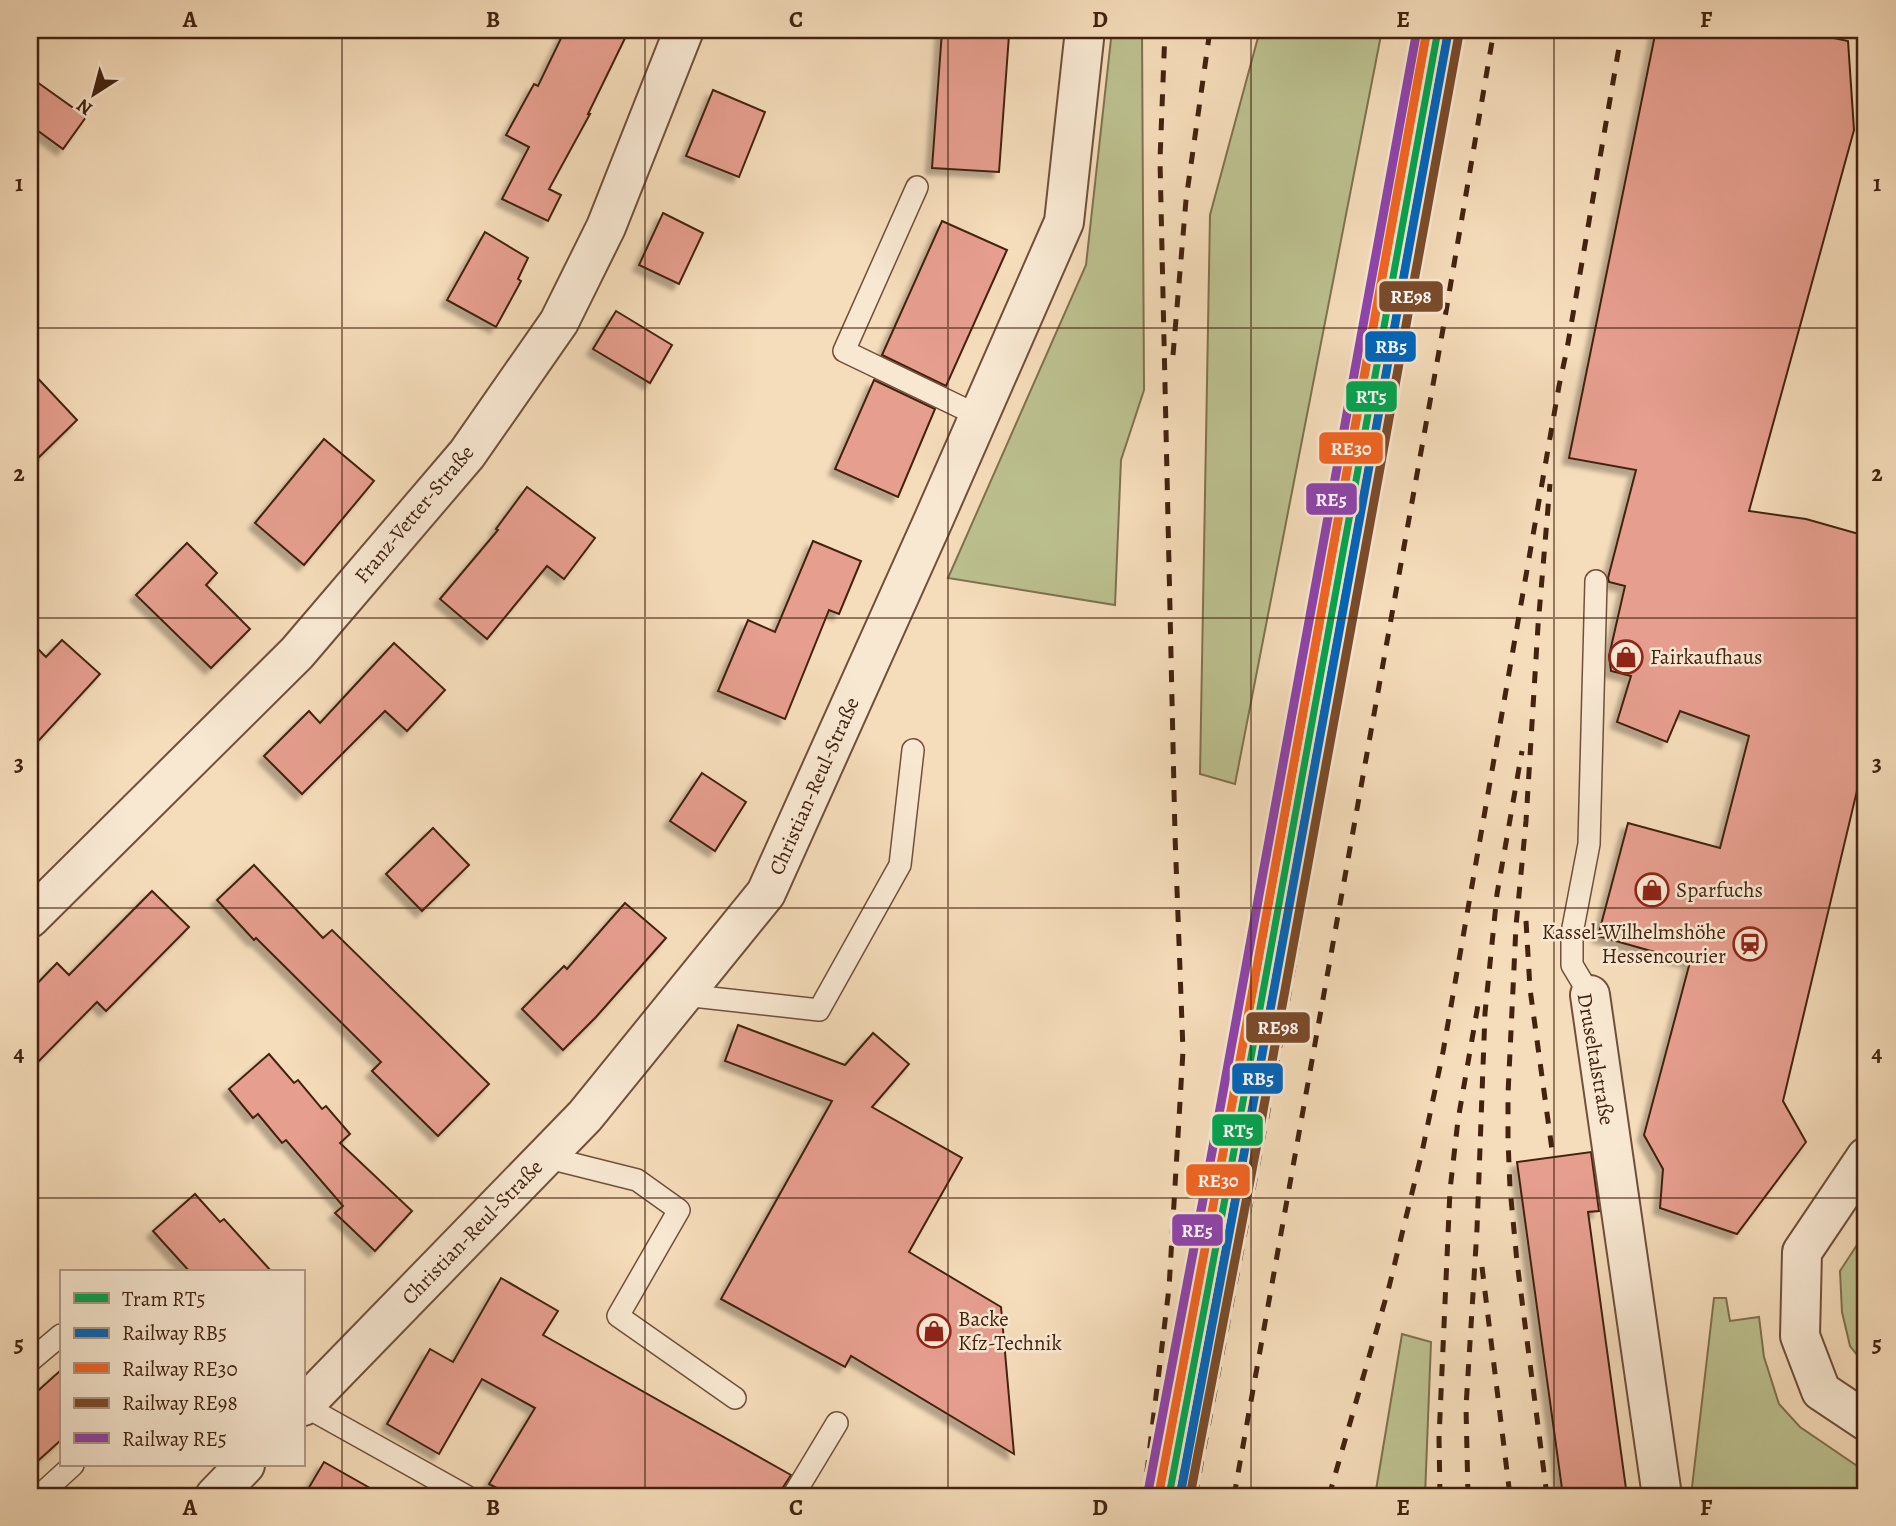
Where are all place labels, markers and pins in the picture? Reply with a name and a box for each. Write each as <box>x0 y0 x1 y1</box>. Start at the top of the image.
shop icon: Fairkaufhaus <box>1607 638 1645 676</box>
place label: Fairkaufhaus <box>1650 643 1763 671</box>
shop icon: Sparfuchs <box>1633 871 1671 909</box>
place label: Sparfuchs <box>1676 876 1763 904</box>
place label: Kassel-Wilhelmshöhe Hessencourier <box>1542 918 1726 970</box>
station icon: Kassel-Wilhelmshöhe Hessencourier <box>1731 925 1769 963</box>
place label: Backe Kfz-Technik <box>958 1305 1062 1357</box>
shop icon: Backe Kfz-Technik <box>915 1312 953 1350</box>

